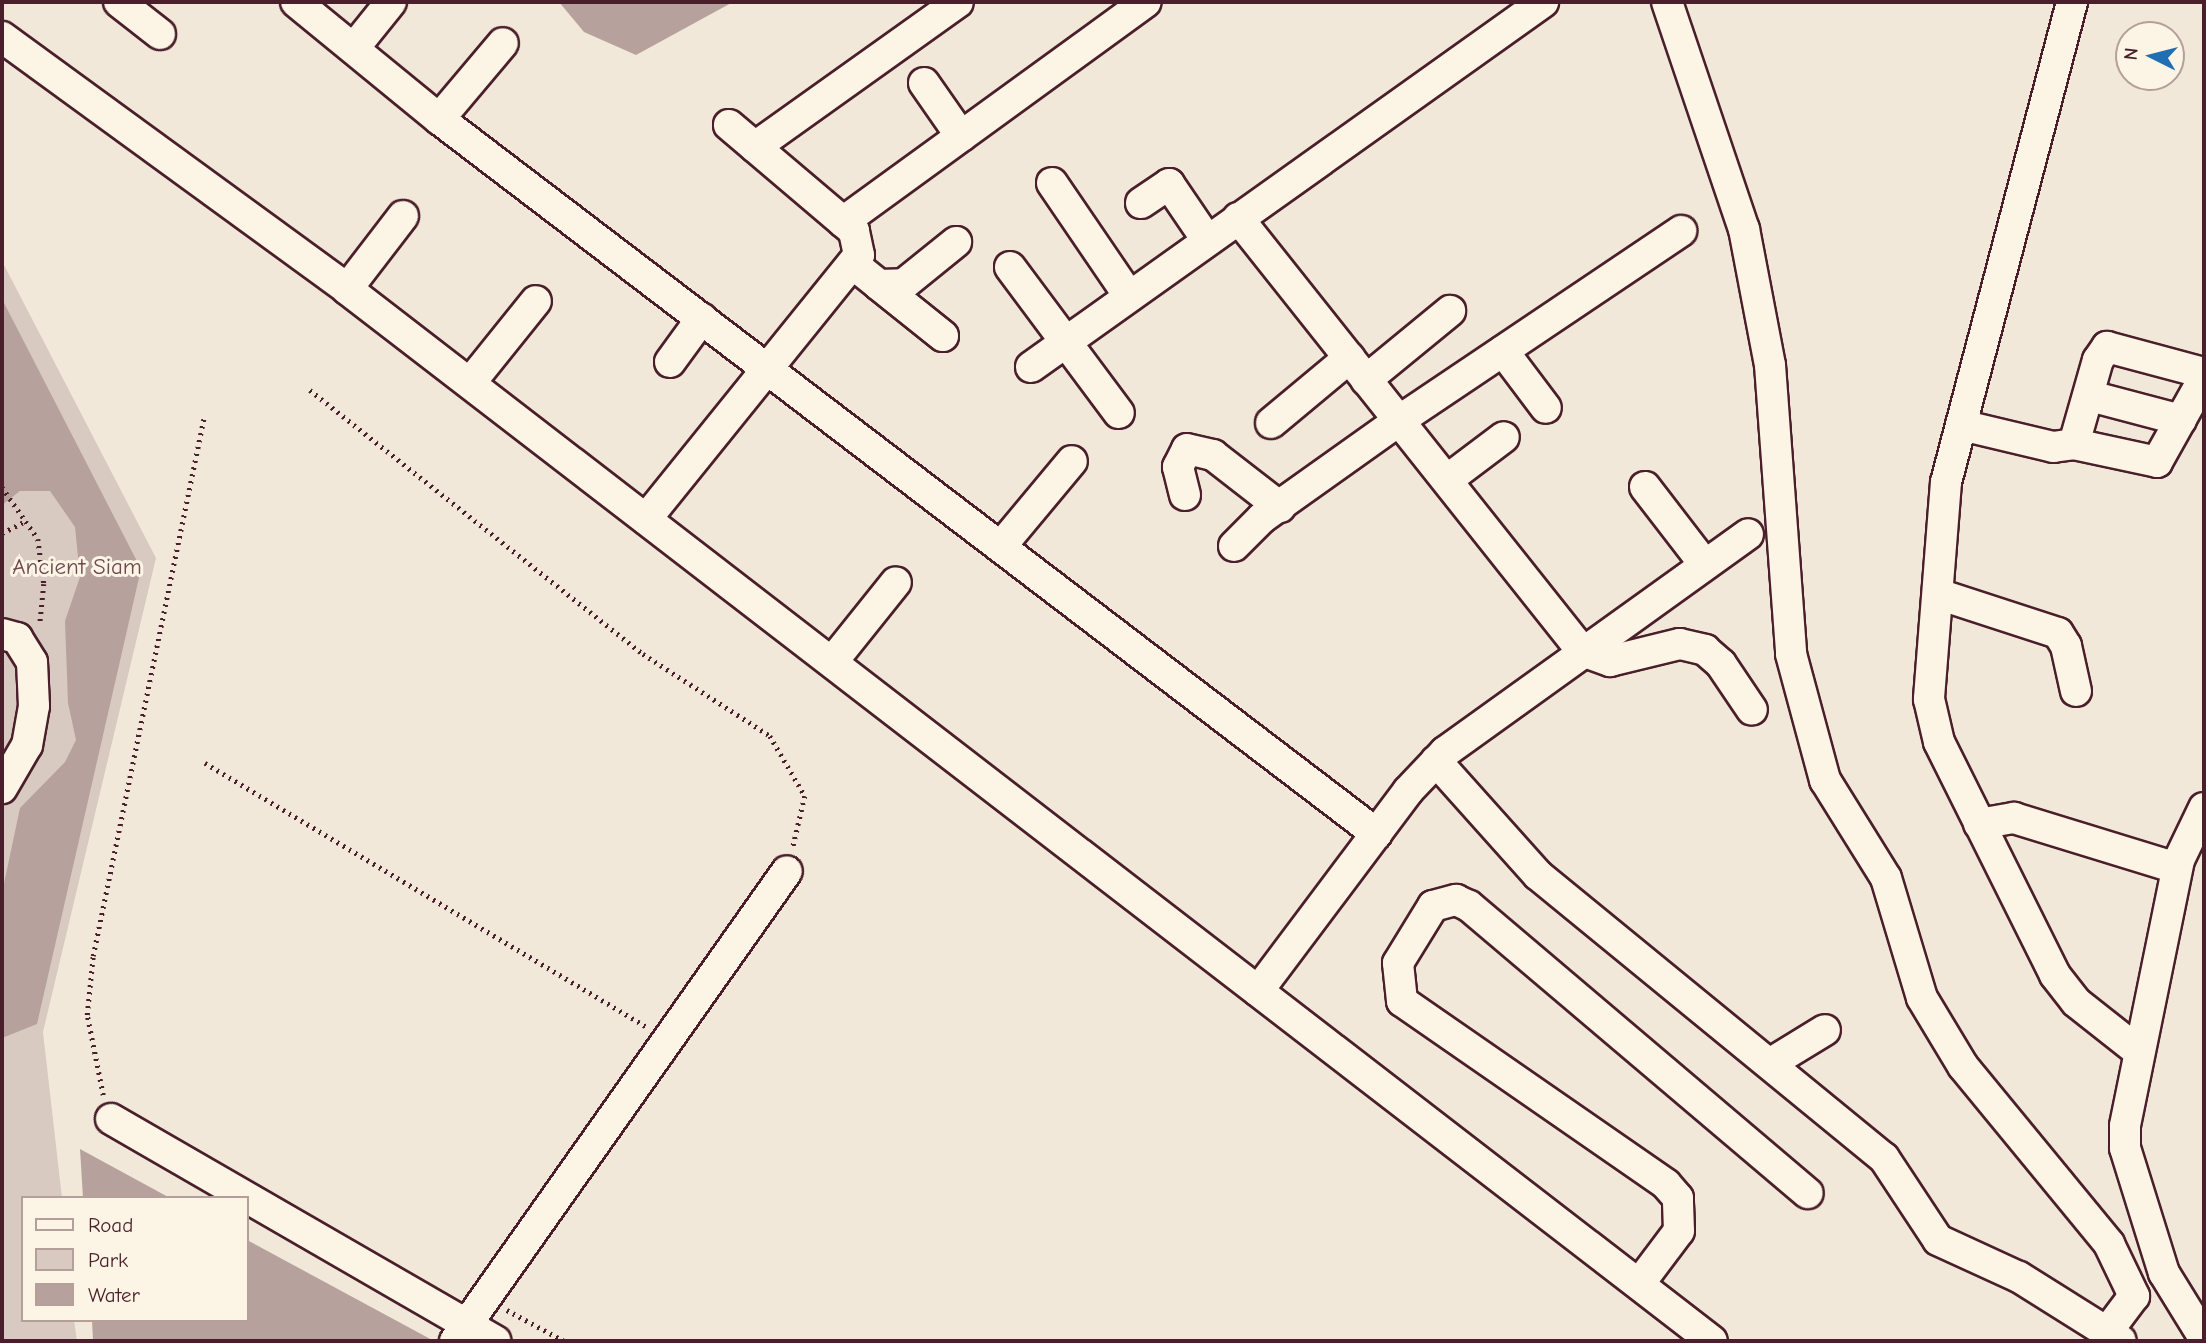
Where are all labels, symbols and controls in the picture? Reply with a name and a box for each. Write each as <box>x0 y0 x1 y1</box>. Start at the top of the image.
north arrow <box>2115 21 2185 91</box>
text: N <box>2120 47 2143 61</box>
park label: Ancient Siam <box>12 553 142 581</box>
legend <box>21 1196 248 1322</box>
text: Road <box>88 1213 133 1237</box>
text: Park <box>88 1248 128 1272</box>
text: Water <box>88 1283 140 1307</box>

